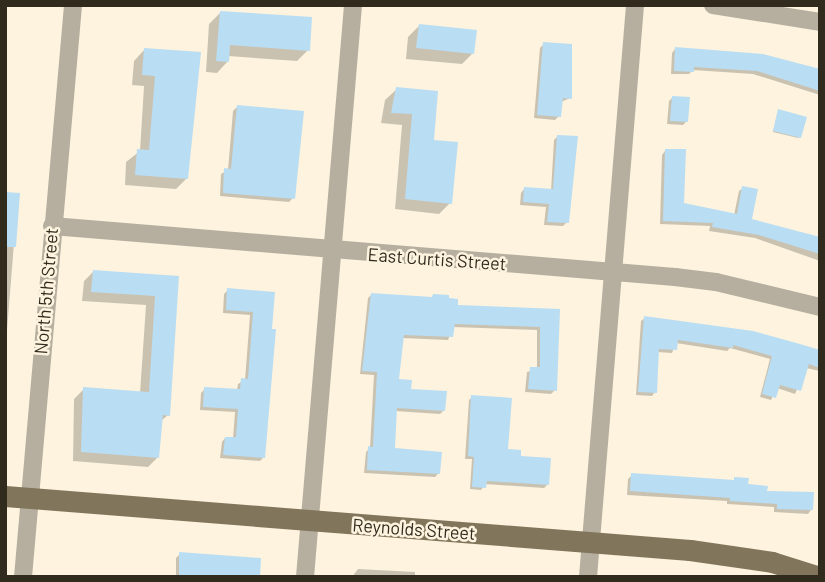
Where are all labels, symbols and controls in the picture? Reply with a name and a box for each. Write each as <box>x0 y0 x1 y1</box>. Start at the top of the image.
street label: North 5th Street <box>30 227 62 355</box>
street label: East Curtis Street <box>367 243 507 275</box>
street label: Reynolds Street <box>352 514 476 544</box>

